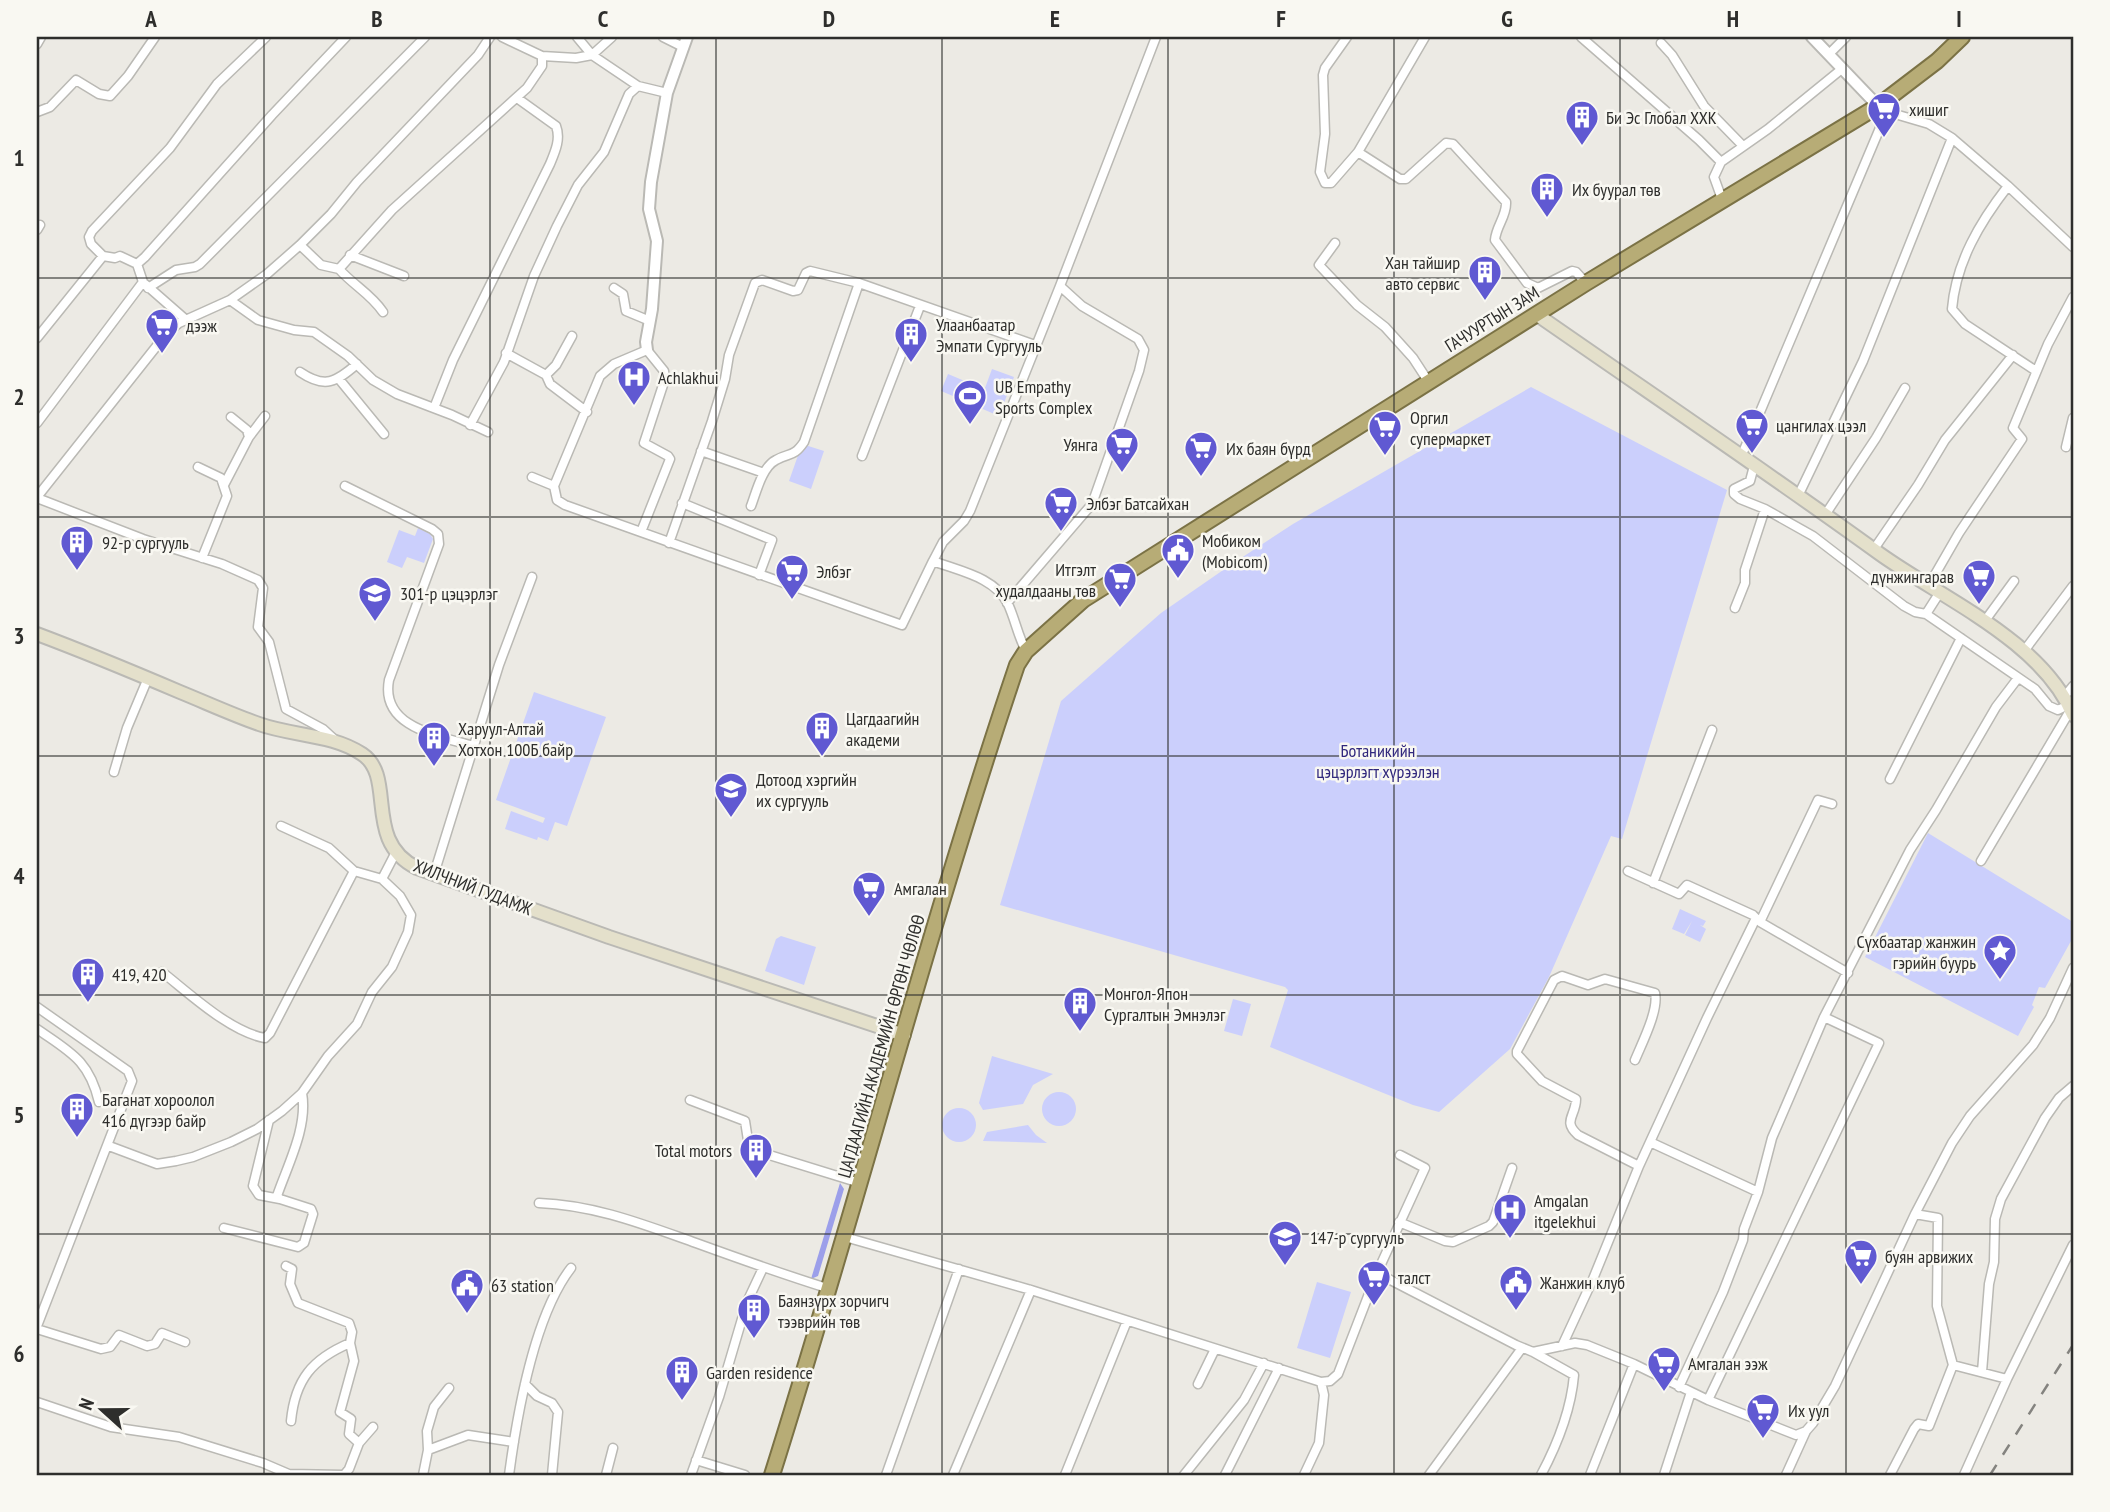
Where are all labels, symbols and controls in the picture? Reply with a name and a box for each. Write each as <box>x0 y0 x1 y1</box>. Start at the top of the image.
text: A <box>144 4 157 33</box>
text: B <box>371 4 383 33</box>
text: C <box>598 4 609 33</box>
text: D <box>823 4 835 33</box>
text: E <box>1050 4 1060 33</box>
text: F <box>1276 4 1286 33</box>
text: G <box>1501 4 1513 33</box>
text: H <box>1727 4 1739 33</box>
text: I <box>1956 4 1962 33</box>
supermarket icon: хишиг <box>1865 90 1903 139</box>
building icon: Би Эс Глобал ХХК <box>1563 98 1601 147</box>
place label: хишиг <box>1909 98 1949 121</box>
place label: Би Эс Глобал ХХК <box>1606 106 1717 129</box>
text: 1 <box>14 143 25 172</box>
building icon: Их буурал төв <box>1528 170 1566 219</box>
place label: Их буурал төв <box>1572 178 1661 201</box>
place label: Хан тайшир авто сервис <box>1385 251 1461 295</box>
building icon: Хан тайшир авто сервис <box>1466 253 1504 302</box>
street label: ГАЧУУРТЫН ЗАМ <box>1441 281 1543 357</box>
supermarket icon: дээж <box>143 306 181 355</box>
place label: Улаанбаатар Эмпати Сургууль <box>936 313 1042 357</box>
place label: дээж <box>186 314 217 337</box>
building icon: Улаанбаатар Эмпати Сургууль <box>892 315 930 364</box>
hospital icon: Achlakhui <box>615 358 653 407</box>
place label: Achlakhui <box>658 366 719 389</box>
place label: UB Empathy Sports Complex <box>995 375 1093 419</box>
sports icon: UB Empathy Sports Complex <box>951 377 989 426</box>
text: 2 <box>14 382 25 411</box>
place label: Оргил супермаркет <box>1410 406 1491 450</box>
supermarket icon: цангилах цээл <box>1733 406 1771 455</box>
supermarket icon: Оргил супермаркет <box>1366 408 1404 457</box>
place label: цангилах цээл <box>1776 414 1866 437</box>
supermarket icon: Уянга <box>1103 425 1141 474</box>
supermarket icon: Их баян бүрд <box>1182 429 1220 478</box>
place label: Уянга <box>1064 433 1098 456</box>
place label: Их баян бүрд <box>1226 437 1311 460</box>
supermarket icon: Элбэг Батсайхан <box>1042 484 1080 533</box>
place label: Элбэг Батсайхан <box>1086 492 1189 515</box>
building icon: 92-р сургууль <box>58 523 96 572</box>
place label: Мобиком (Mobicom) <box>1202 529 1268 573</box>
place label: 92-р сургууль <box>102 531 189 554</box>
public building icon: Мобиком (Mobicom) <box>1159 531 1197 580</box>
supermarket icon: Элбэг <box>773 552 811 601</box>
supermarket icon: дүнжингарав <box>1960 557 1998 606</box>
place label: Итгэлт худалдааны төв <box>996 558 1096 602</box>
place label: Элбэг <box>816 560 852 583</box>
supermarket icon: Итгэлт худалдааны төв <box>1101 560 1139 609</box>
place label: дүнжингарав <box>1871 565 1954 588</box>
school or university icon: 301-р цэцэрлэг <box>356 574 394 623</box>
place label: 301-р цэцэрлэг <box>400 582 498 605</box>
text: 3 <box>14 621 25 650</box>
place label: Цагдаагийн академи <box>846 707 919 751</box>
building icon: Цагдаагийн академи <box>803 709 841 758</box>
place label: Харуул-Алтай Хотхон 100Б байр <box>458 717 573 761</box>
building icon: Харуул-Алтай Хотхон 100Б байр <box>415 719 453 768</box>
park label: Ботаникийн цэцэрлэгт хүрээлэн <box>1316 739 1440 783</box>
place label: Дотоод хэргийн их сургууль <box>756 768 857 812</box>
school or university icon: Дотоод хэргийн их сургууль <box>712 770 750 819</box>
street label: ХИЛЧНИЙ ГУДАМЖ <box>410 854 536 920</box>
text: 4 <box>14 861 25 890</box>
supermarket icon: Амгалан <box>850 869 888 918</box>
place label: Амгалан <box>894 877 947 900</box>
street label: ЦАГДААГИЙН АКАДЕМИЙН ӨРГӨН ЧӨЛӨӨ <box>832 912 930 1180</box>
place label: Сүхбаатар жанжин гэрийн буурь <box>1857 930 1976 974</box>
place icon: Сүхбаатар жанжин гэрийн буурь <box>1981 932 2019 981</box>
building icon: 419, 420 <box>69 955 107 1004</box>
place label: 419, 420 <box>112 963 167 986</box>
place label: Монгол-Япон Сургалтын Эмнэлэг <box>1104 982 1226 1026</box>
building icon: Монгол-Япон Сургалтын Эмнэлэг <box>1061 984 1099 1033</box>
place label: Баганат хороолол 416 дүгээр байр <box>102 1088 215 1132</box>
building icon: Баганат хороолол 416 дүгээр байр <box>58 1090 96 1139</box>
text: 5 <box>14 1100 25 1129</box>
building icon: Total motors <box>737 1131 775 1180</box>
place label: Total motors <box>655 1139 732 1162</box>
place label: Amgalan itgelekhui <box>1534 1189 1596 1233</box>
hospital icon: Amgalan itgelekhui <box>1491 1191 1529 1240</box>
school or university icon: 147-р сургууль <box>1266 1218 1304 1267</box>
place label: 147-р сургууль <box>1310 1226 1404 1249</box>
supermarket icon: буян арвижих <box>1842 1237 1880 1286</box>
place label: буян арвижих <box>1885 1245 1974 1268</box>
supermarket icon: талст <box>1355 1258 1393 1307</box>
public building icon: Жанжин клуб <box>1497 1263 1535 1312</box>
public building icon: 63 station <box>448 1266 486 1315</box>
place label: талст <box>1398 1266 1431 1289</box>
place label: Жанжин клуб <box>1539 1271 1625 1294</box>
place label: 63 station <box>491 1274 554 1297</box>
place label: Баянзүрх зорчигч тээврийн төв <box>778 1289 889 1333</box>
building icon: Баянзүрх зорчигч тээврийн төв <box>735 1291 773 1340</box>
text: 6 <box>14 1339 25 1368</box>
supermarket icon: Амгалан ээж <box>1645 1344 1683 1393</box>
place label: Амгалан ээж <box>1688 1352 1768 1375</box>
building icon: Garden residence <box>663 1353 701 1402</box>
place label: Garden residence <box>706 1361 813 1384</box>
north arrow <box>66 1376 136 1446</box>
supermarket icon: Их уул <box>1744 1391 1782 1440</box>
text: N <box>73 1395 99 1413</box>
place label: Их уул <box>1788 1399 1829 1422</box>

